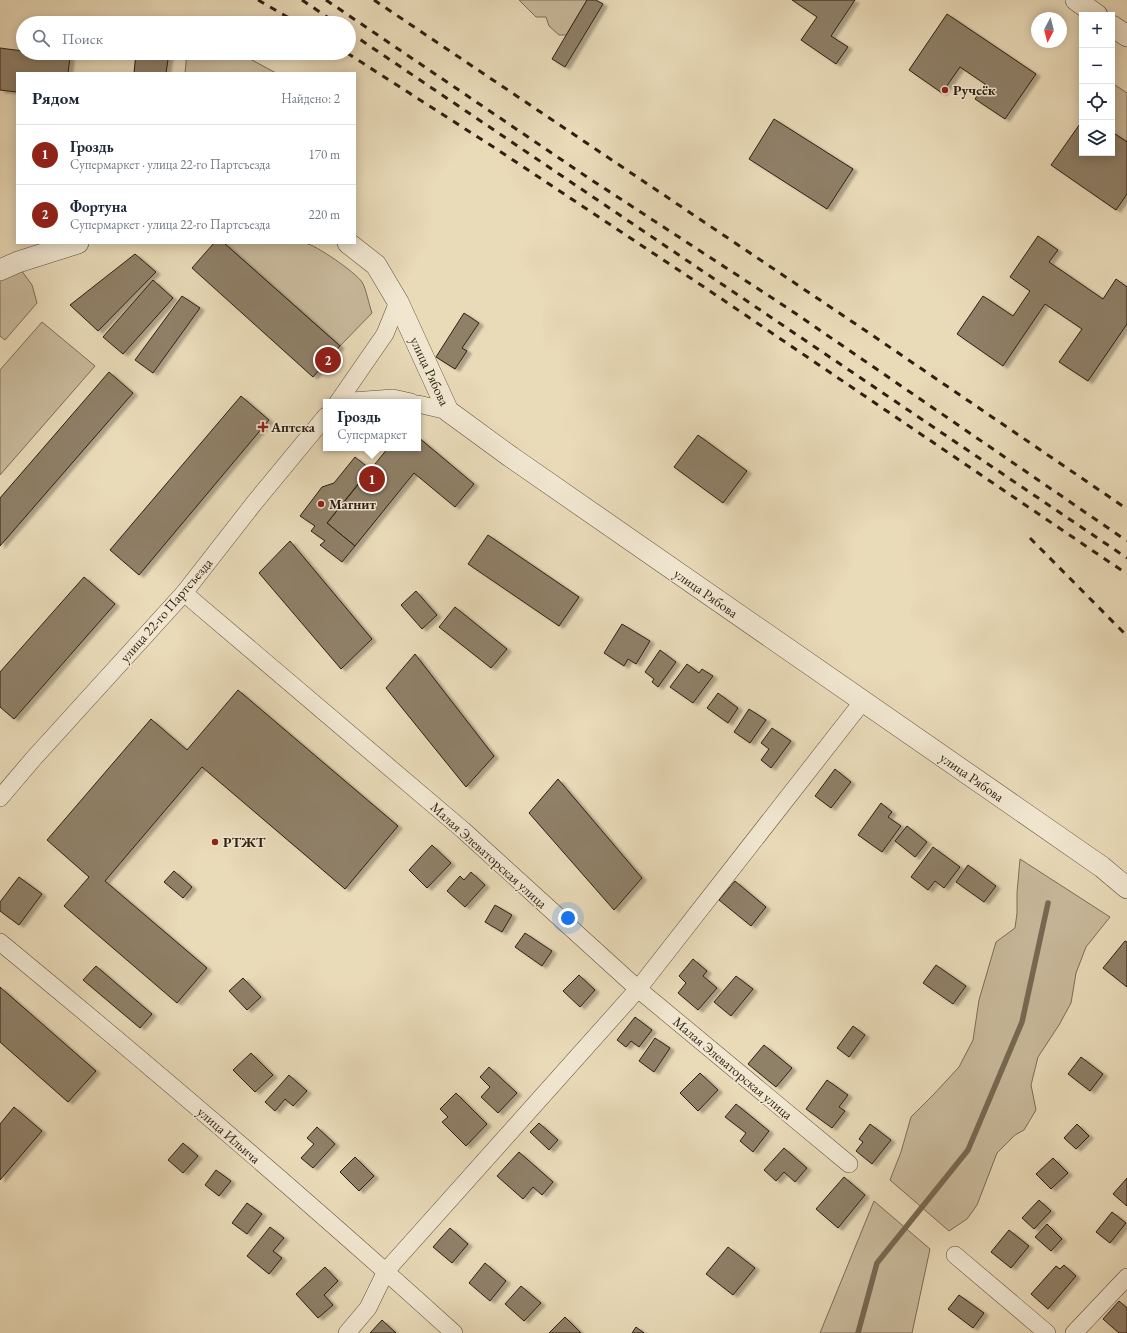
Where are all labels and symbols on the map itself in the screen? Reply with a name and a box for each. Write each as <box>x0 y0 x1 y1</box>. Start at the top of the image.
north arrow <box>1031 12 1067 48</box>
place label: Ручеёк <box>953 81 996 99</box>
marker: Ручеёк <box>940 85 950 95</box>
street label: улица Рябова <box>406 334 454 409</box>
pin: 2 <box>315 345 341 375</box>
place label: Аптека <box>270 418 316 436</box>
marker: Аптека <box>258 422 268 432</box>
pin: 1 <box>359 464 385 494</box>
place label: Магнит <box>329 495 377 513</box>
marker: Магнит <box>316 499 326 509</box>
street label: улица 22-го Партсъезда <box>116 554 217 666</box>
street label: улица Рябова <box>670 564 742 622</box>
street label: улица Рябова <box>936 748 1008 806</box>
street label: Малая Элеваторская улица <box>427 798 551 912</box>
place label: РТЖТ <box>223 833 266 851</box>
marker: РТЖТ <box>210 837 220 847</box>
your location <box>558 908 578 928</box>
street label: Малая Элеваторская улица <box>669 1013 797 1124</box>
street label: улица Ильича <box>194 1103 265 1168</box>

